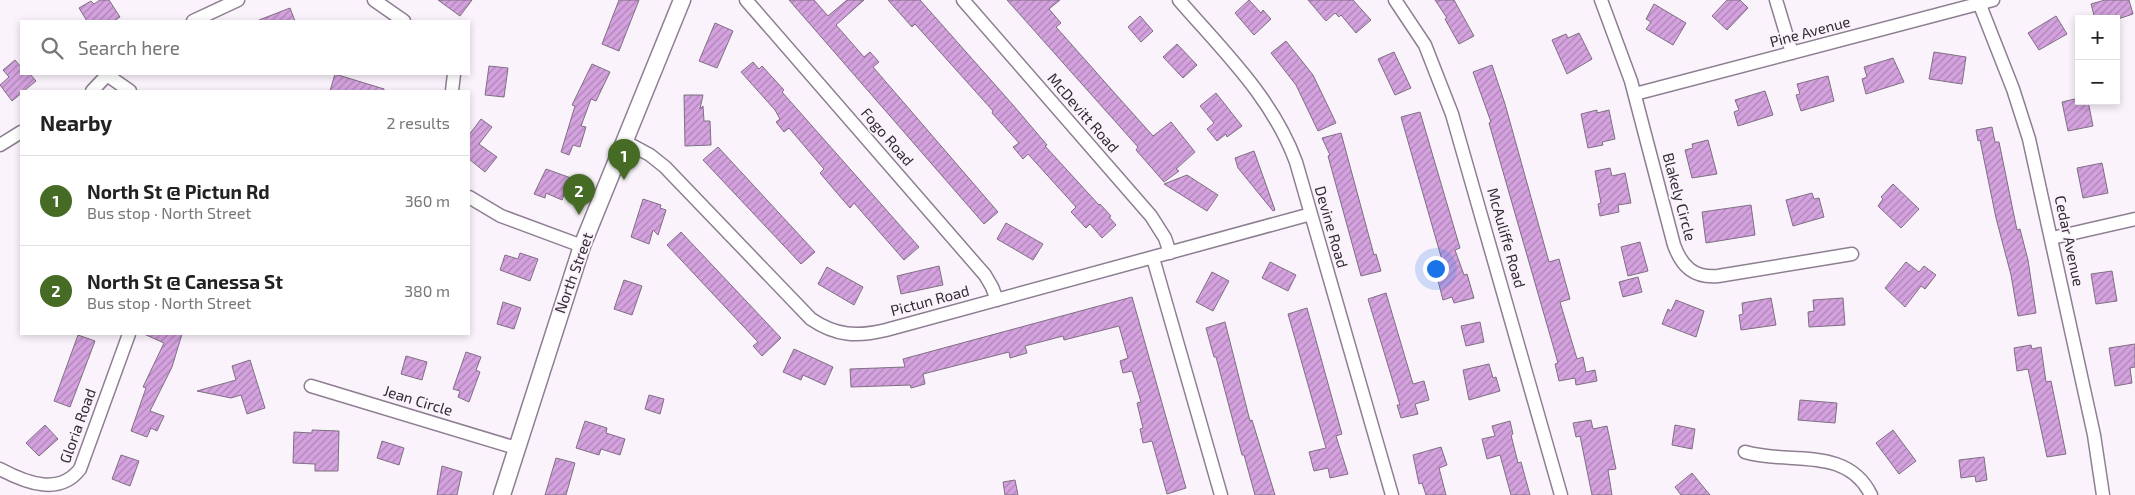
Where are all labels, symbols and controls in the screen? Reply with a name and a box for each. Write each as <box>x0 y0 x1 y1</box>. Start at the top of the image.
street label: Pine Avenue <box>1768 12 1852 50</box>
map controls <box>2075 15 2120 105</box>
button: + <box>2075 15 2120 60</box>
search box <box>20 20 470 75</box>
icon: search <box>38 34 66 62</box>
text: Search here <box>78 36 180 59</box>
button: − <box>2075 60 2120 105</box>
street label: McDevitt Road <box>1044 69 1123 156</box>
street label: Fogo Road <box>858 104 918 169</box>
text: Nearby <box>40 110 112 135</box>
text: 2 results <box>387 113 450 132</box>
pin: 1 <box>608 139 640 180</box>
street label: Blakely Circle <box>1660 151 1700 243</box>
pin: 2 <box>563 174 595 215</box>
text: North St @ Pictun Rd <box>87 180 270 203</box>
street label: Devine Road <box>1312 184 1352 270</box>
street label: McAuliffe Road <box>1484 186 1530 290</box>
text: 1 <box>53 191 59 210</box>
text: 360 m <box>405 191 450 210</box>
street label: Cedar Avenue <box>2052 194 2088 288</box>
text: Bus stop · North Street <box>87 203 251 222</box>
street label: North Street <box>550 230 596 315</box>
your location <box>1423 256 1449 282</box>
text: North St @ Canessa St <box>87 270 283 293</box>
text: 2 <box>51 281 61 300</box>
text: 380 m <box>404 281 450 300</box>
street label: Pictun Road <box>888 281 971 319</box>
text: Bus stop · North Street <box>87 293 251 312</box>
street label: Jean Circle <box>382 381 455 419</box>
street label: Gloria Road <box>55 386 99 466</box>

